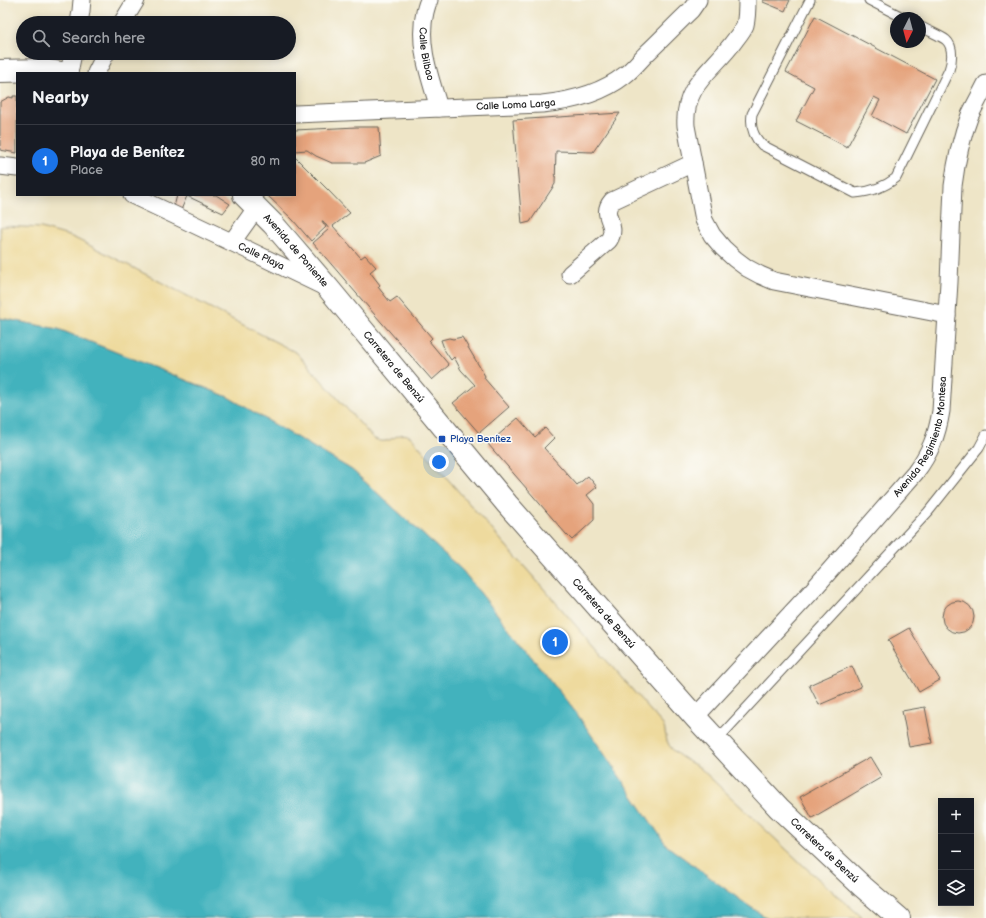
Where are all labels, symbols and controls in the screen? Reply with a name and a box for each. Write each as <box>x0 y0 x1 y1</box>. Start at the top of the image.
north arrow <box>890 12 926 48</box>
search box <box>16 16 296 60</box>
icon: search <box>30 27 52 49</box>
street label: Calle Bilbao <box>416 27 437 82</box>
text: Search here <box>62 29 145 48</box>
text: Nearby <box>32 88 89 108</box>
street label: Calle Loma Larga <box>476 96 557 113</box>
text: Playa de Benítez <box>70 143 185 162</box>
text: 1 <box>42 153 48 169</box>
text: 80 m <box>251 153 280 169</box>
text: Place <box>70 162 103 178</box>
street label: Avenida de Poniente <box>261 212 331 290</box>
street label: Calle Playa <box>236 240 287 273</box>
street label: Carretera de Benzú <box>360 329 427 405</box>
street label: Avenida Regimiento Montesa <box>891 376 949 499</box>
place label: Playa Benítez <box>450 433 511 445</box>
marker: Playa Benítez <box>437 434 447 444</box>
your location <box>429 452 449 472</box>
street label: Carretera de Benzú <box>570 576 638 651</box>
pin: 1 <box>542 627 568 657</box>
map controls <box>938 798 974 906</box>
button: + <box>938 798 974 834</box>
street label: Carretera de Benzú <box>788 816 861 886</box>
button: − <box>938 834 974 870</box>
button: layers <box>938 870 974 906</box>

